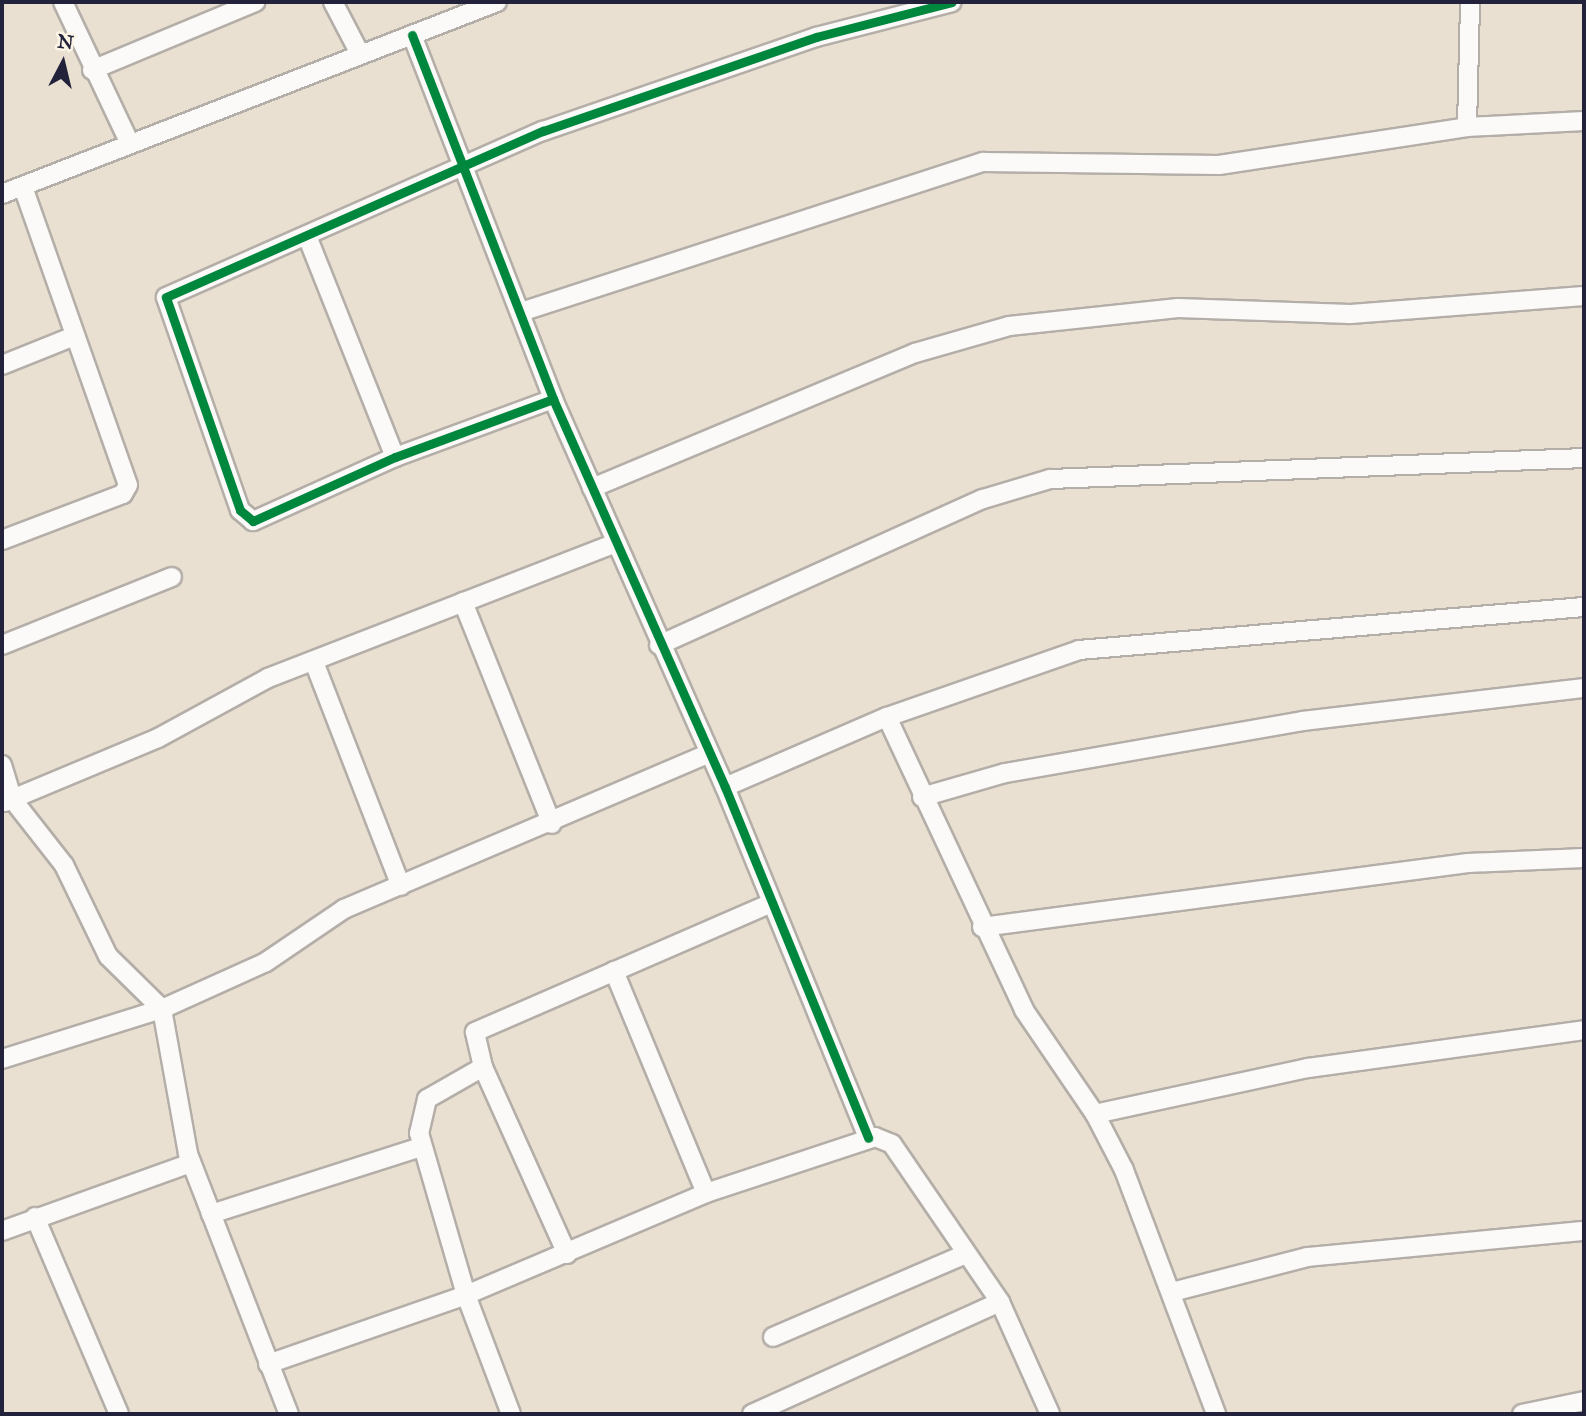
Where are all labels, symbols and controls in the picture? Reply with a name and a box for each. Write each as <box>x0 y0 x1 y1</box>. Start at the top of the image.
north arrow <box>28 28 98 98</box>
text: N <box>56 29 75 54</box>

